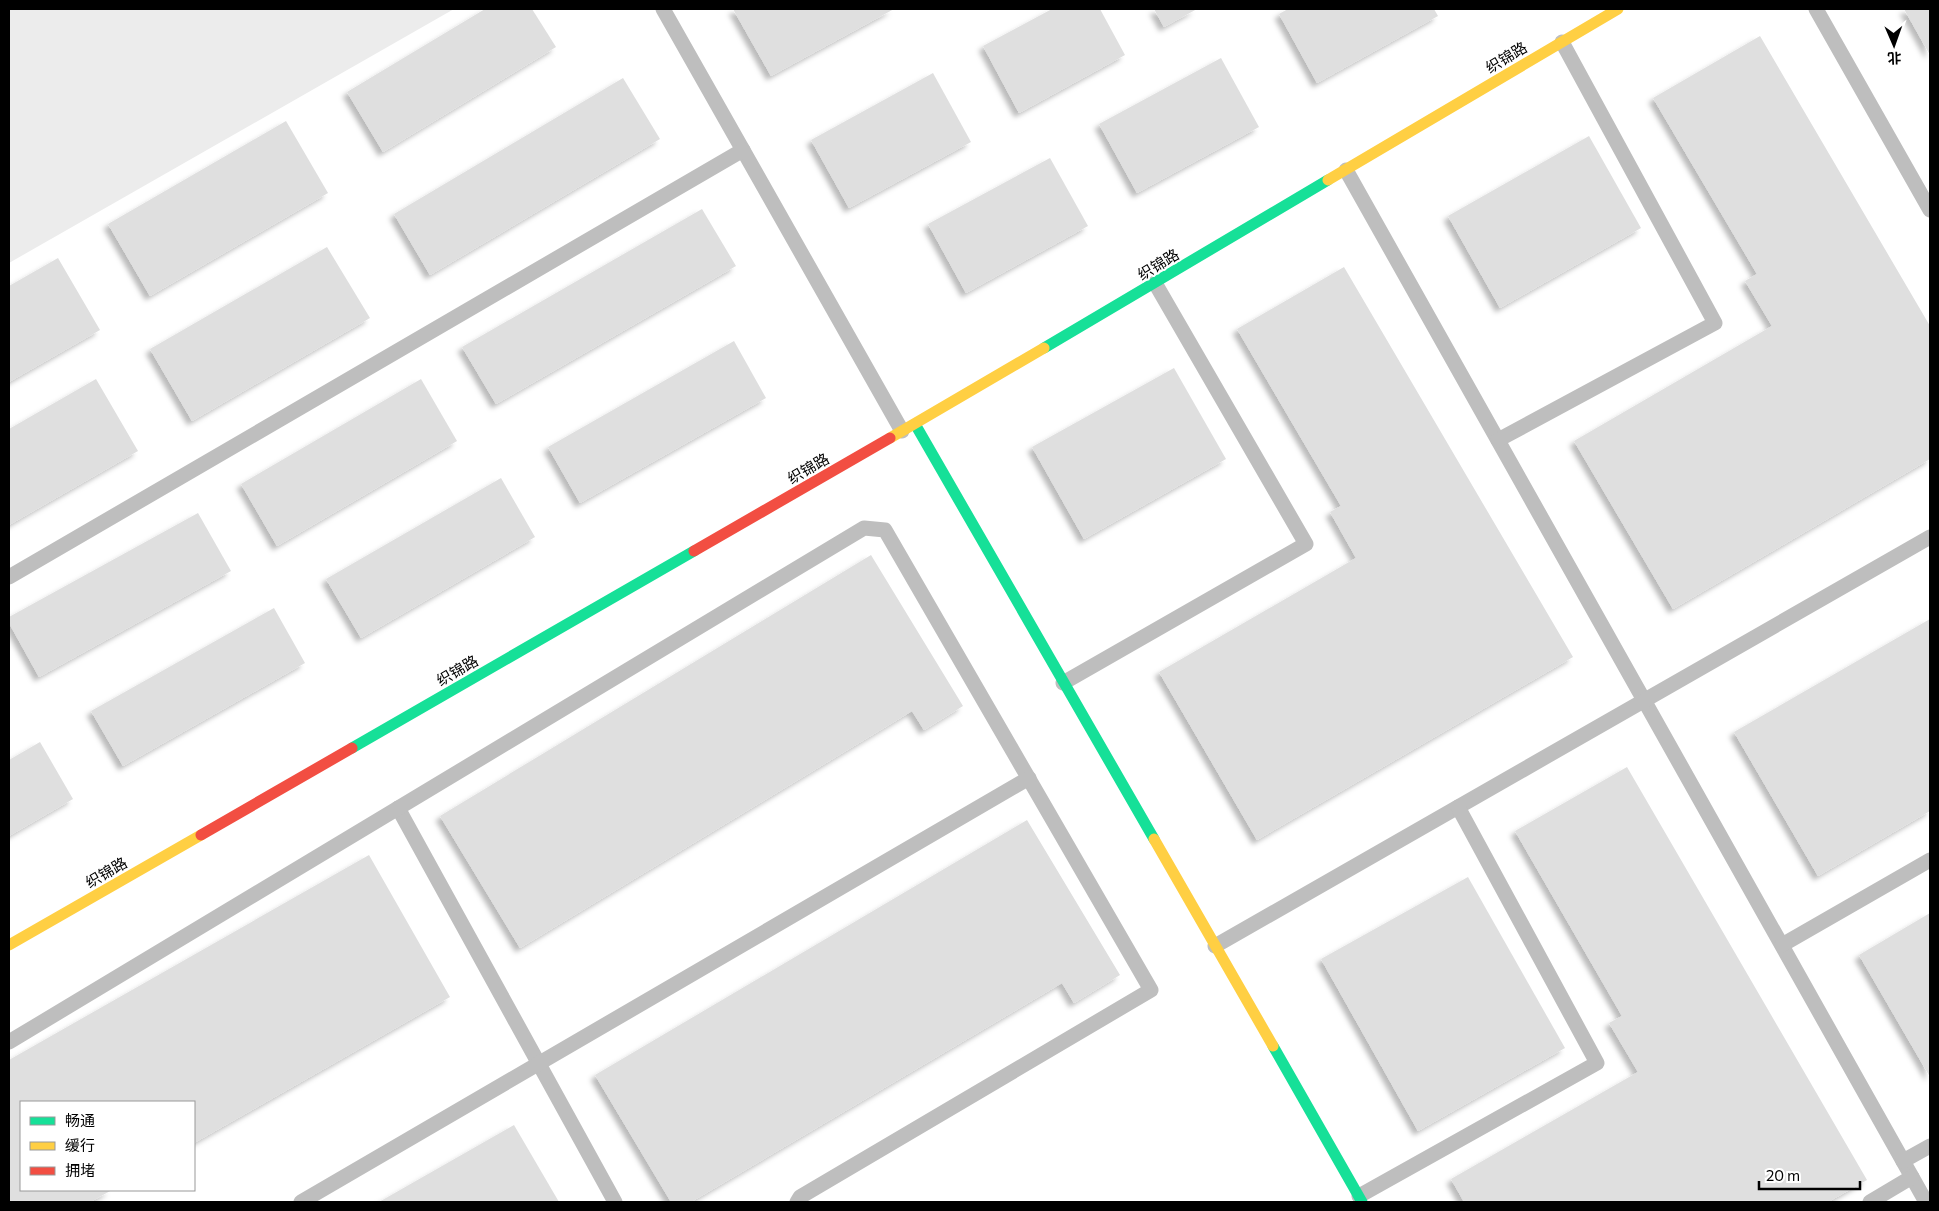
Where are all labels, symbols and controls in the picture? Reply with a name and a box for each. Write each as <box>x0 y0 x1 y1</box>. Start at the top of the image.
north arrow <box>1869 20 1919 70</box>
street label: 织锦路 <box>1482 38 1530 76</box>
text: 北 <box>1887 50 1902 67</box>
street label: 织锦路 <box>1134 245 1182 283</box>
street label: 织锦路 <box>784 449 832 487</box>
street label: 织锦路 <box>433 651 481 689</box>
street label: 织锦路 <box>82 853 130 891</box>
legend <box>20 1101 195 1191</box>
text: 畅通 <box>65 1111 95 1129</box>
text: 缓行 <box>65 1136 95 1154</box>
scale bar <box>1759 1158 1860 1190</box>
text: 拥堵 <box>65 1161 95 1179</box>
text: 20 m <box>1766 1166 1800 1184</box>

